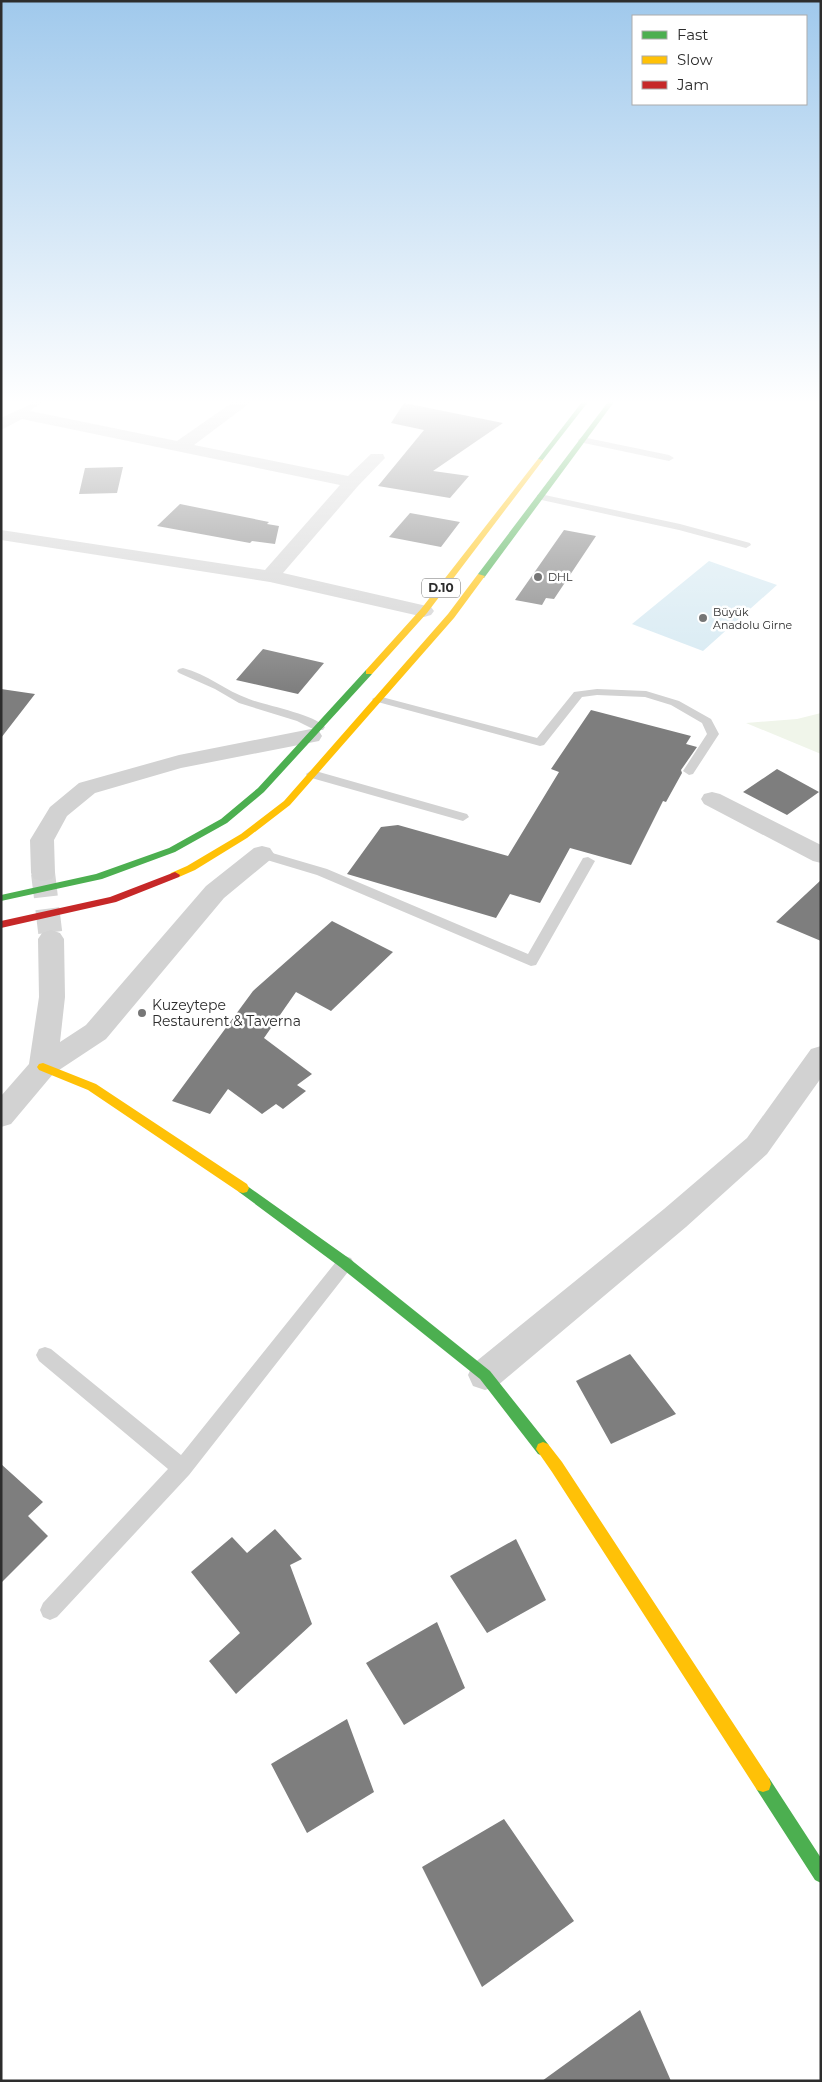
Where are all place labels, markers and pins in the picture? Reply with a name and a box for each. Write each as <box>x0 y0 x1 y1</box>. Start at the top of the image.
place label: DHL <box>548 570 573 584</box>
marker: DHL <box>532 571 544 583</box>
place label: Büyük Anadolu Girne <box>713 605 793 632</box>
marker: Büyük Anadolu Girne <box>697 612 709 624</box>
place label: Kuzeytepe Restaurent & Taverna <box>152 996 301 1030</box>
marker: Kuzeytepe Restaurent & Taverna <box>136 1007 148 1019</box>

